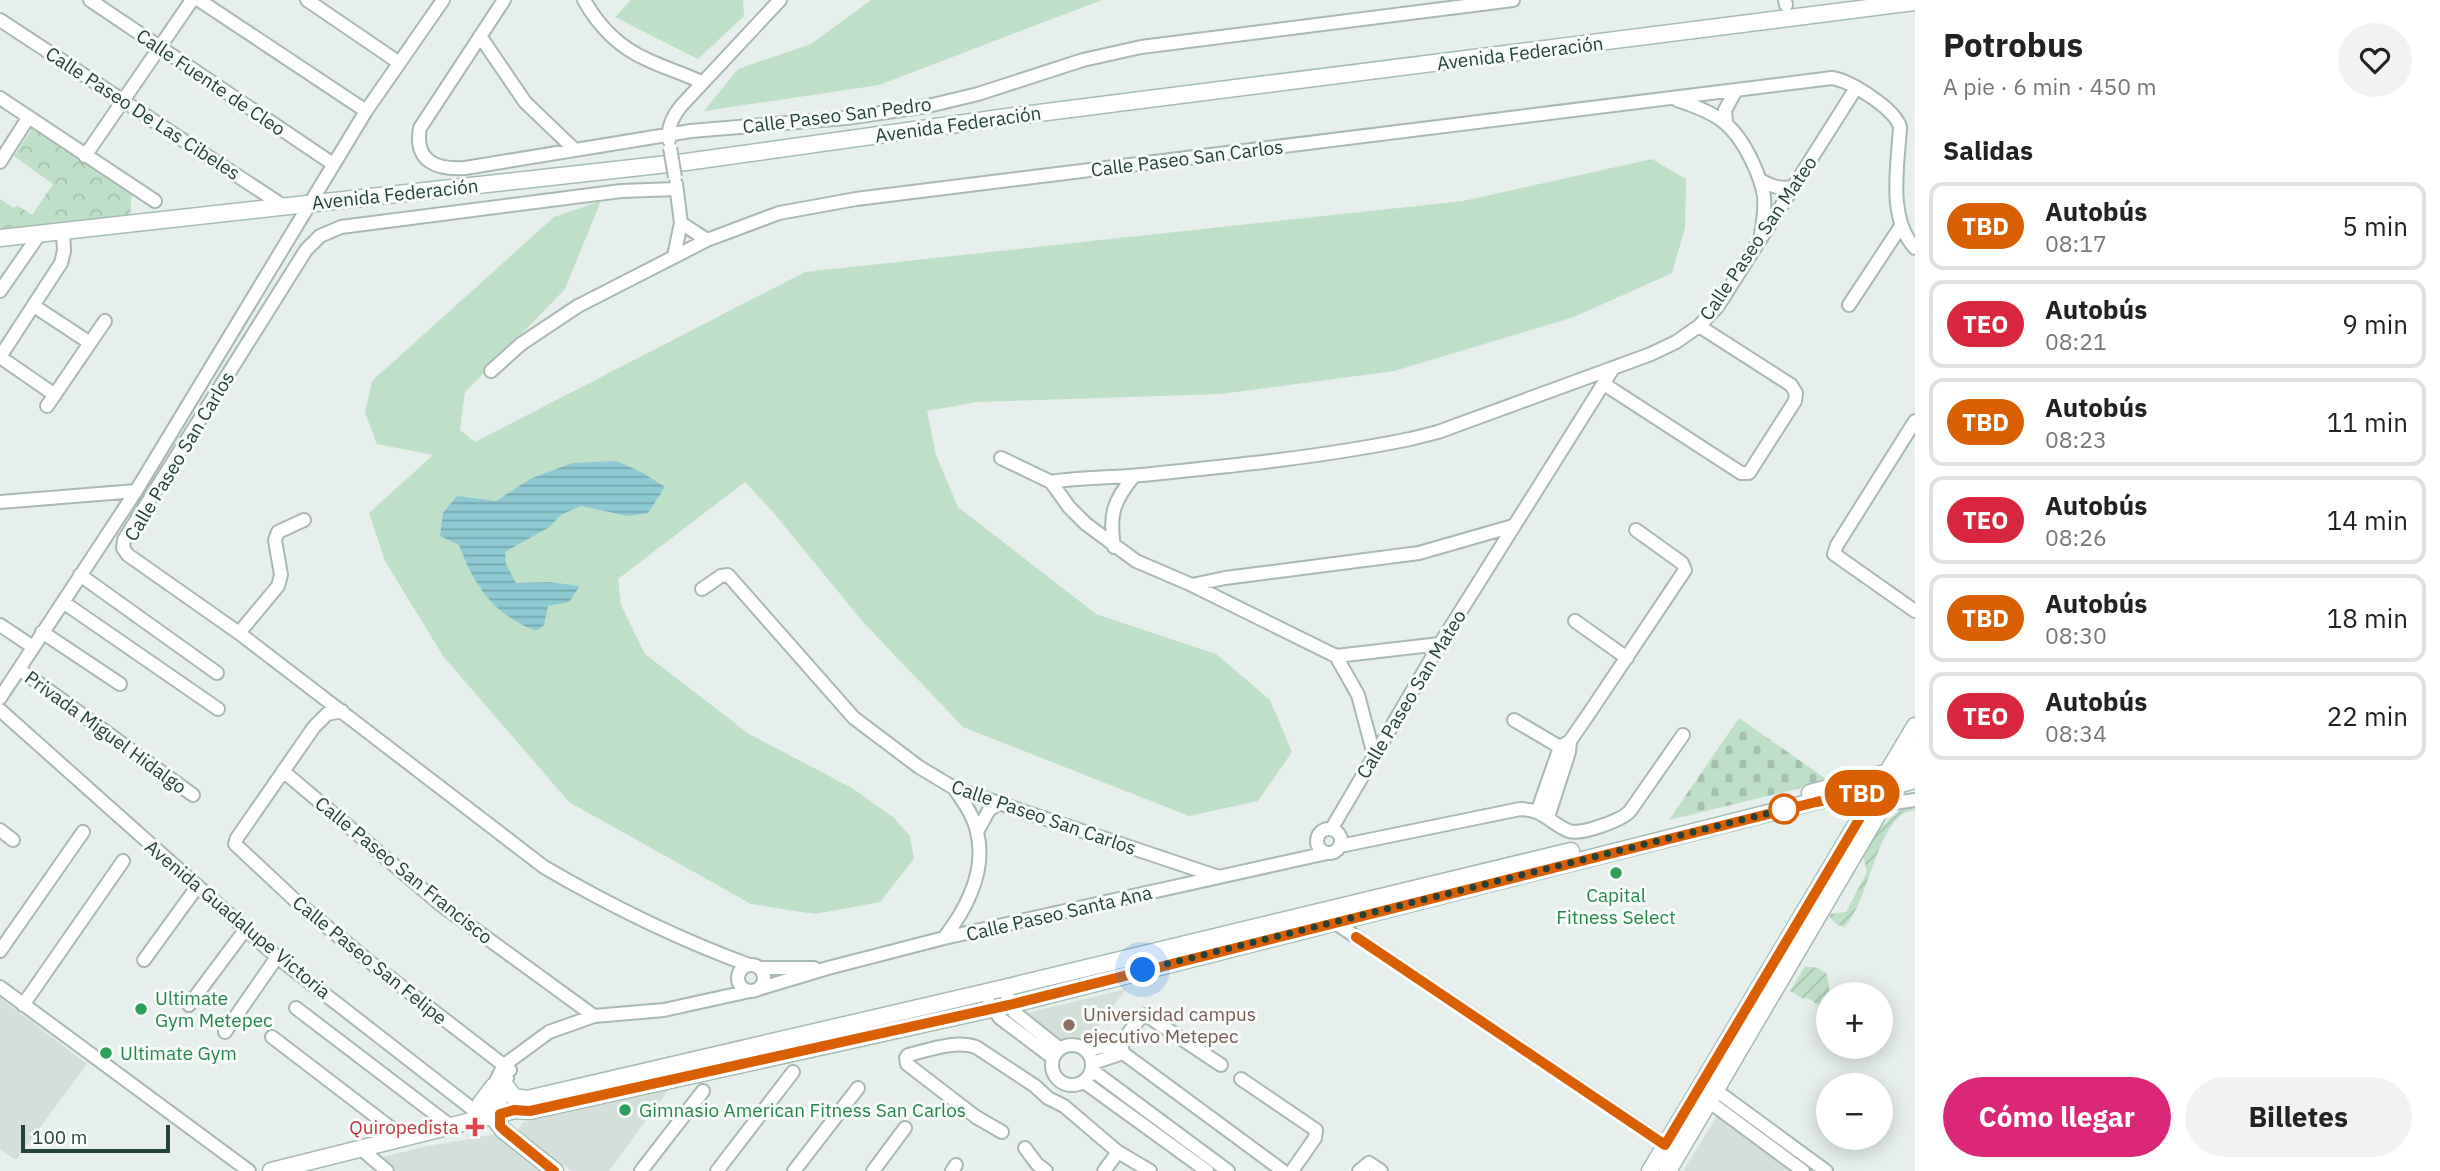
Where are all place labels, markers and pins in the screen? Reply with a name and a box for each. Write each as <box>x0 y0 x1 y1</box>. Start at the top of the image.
unlabelled marker <box>1769 794 1799 824</box>
marker: Capital Fitness Select <box>1608 865 1624 881</box>
place label: Capital Fitness Select <box>1556 883 1676 929</box>
place label: Ultimate Gym Metepec <box>155 986 273 1032</box>
marker: Ultimate Gym Metepec <box>133 1001 149 1017</box>
place label: Universidad campus ejecutivo Metepec <box>1083 1002 1256 1048</box>
marker: Universidad campus ejecutivo Metepec <box>1061 1017 1077 1033</box>
place label: Ultimate Gym <box>120 1041 237 1065</box>
marker: Ultimate Gym <box>98 1045 114 1061</box>
place label: Gimnasio American Fitness San Carlos <box>639 1098 966 1122</box>
marker: Gimnasio American Fitness San Carlos <box>617 1102 633 1118</box>
place label: Quiropedista <box>349 1115 459 1139</box>
marker: Quiropedista <box>465 1117 485 1137</box>

